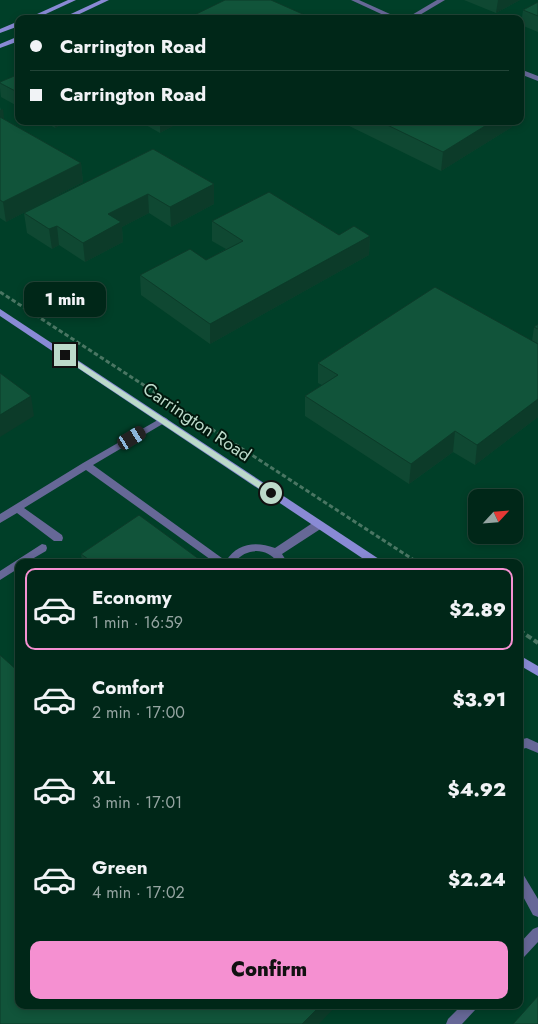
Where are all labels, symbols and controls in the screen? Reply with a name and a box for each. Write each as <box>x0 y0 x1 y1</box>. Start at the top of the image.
text: Carrington Road <box>60 33 206 60</box>
text: Carrington Road <box>60 81 206 108</box>
callout: 1 min <box>24 282 106 318</box>
text: 1 min <box>45 288 85 311</box>
route end <box>54 344 76 366</box>
street label: Carrington Road <box>138 376 256 468</box>
car <box>115 424 148 452</box>
route start <box>260 482 282 504</box>
north arrow <box>468 489 522 544</box>
map controls <box>468 489 523 544</box>
text: Economy <box>92 584 172 611</box>
icon: car <box>32 587 77 632</box>
text: $2.89 <box>449 596 506 623</box>
text: 1 min · 16:59 <box>92 611 183 634</box>
text: Comfort <box>92 674 164 701</box>
icon: car <box>32 677 77 722</box>
text: $3.91 <box>453 686 506 713</box>
text: 2 min · 17:00 <box>92 701 185 724</box>
text: XL <box>92 764 115 791</box>
icon: car <box>32 767 77 812</box>
text: $4.92 <box>448 776 506 803</box>
text: 3 min · 17:01 <box>92 791 182 814</box>
text: Green <box>92 854 148 881</box>
icon: car <box>32 857 77 902</box>
text: $2.24 <box>448 866 506 893</box>
text: 4 min · 17:02 <box>92 881 185 904</box>
button: Confirm <box>30 941 508 999</box>

